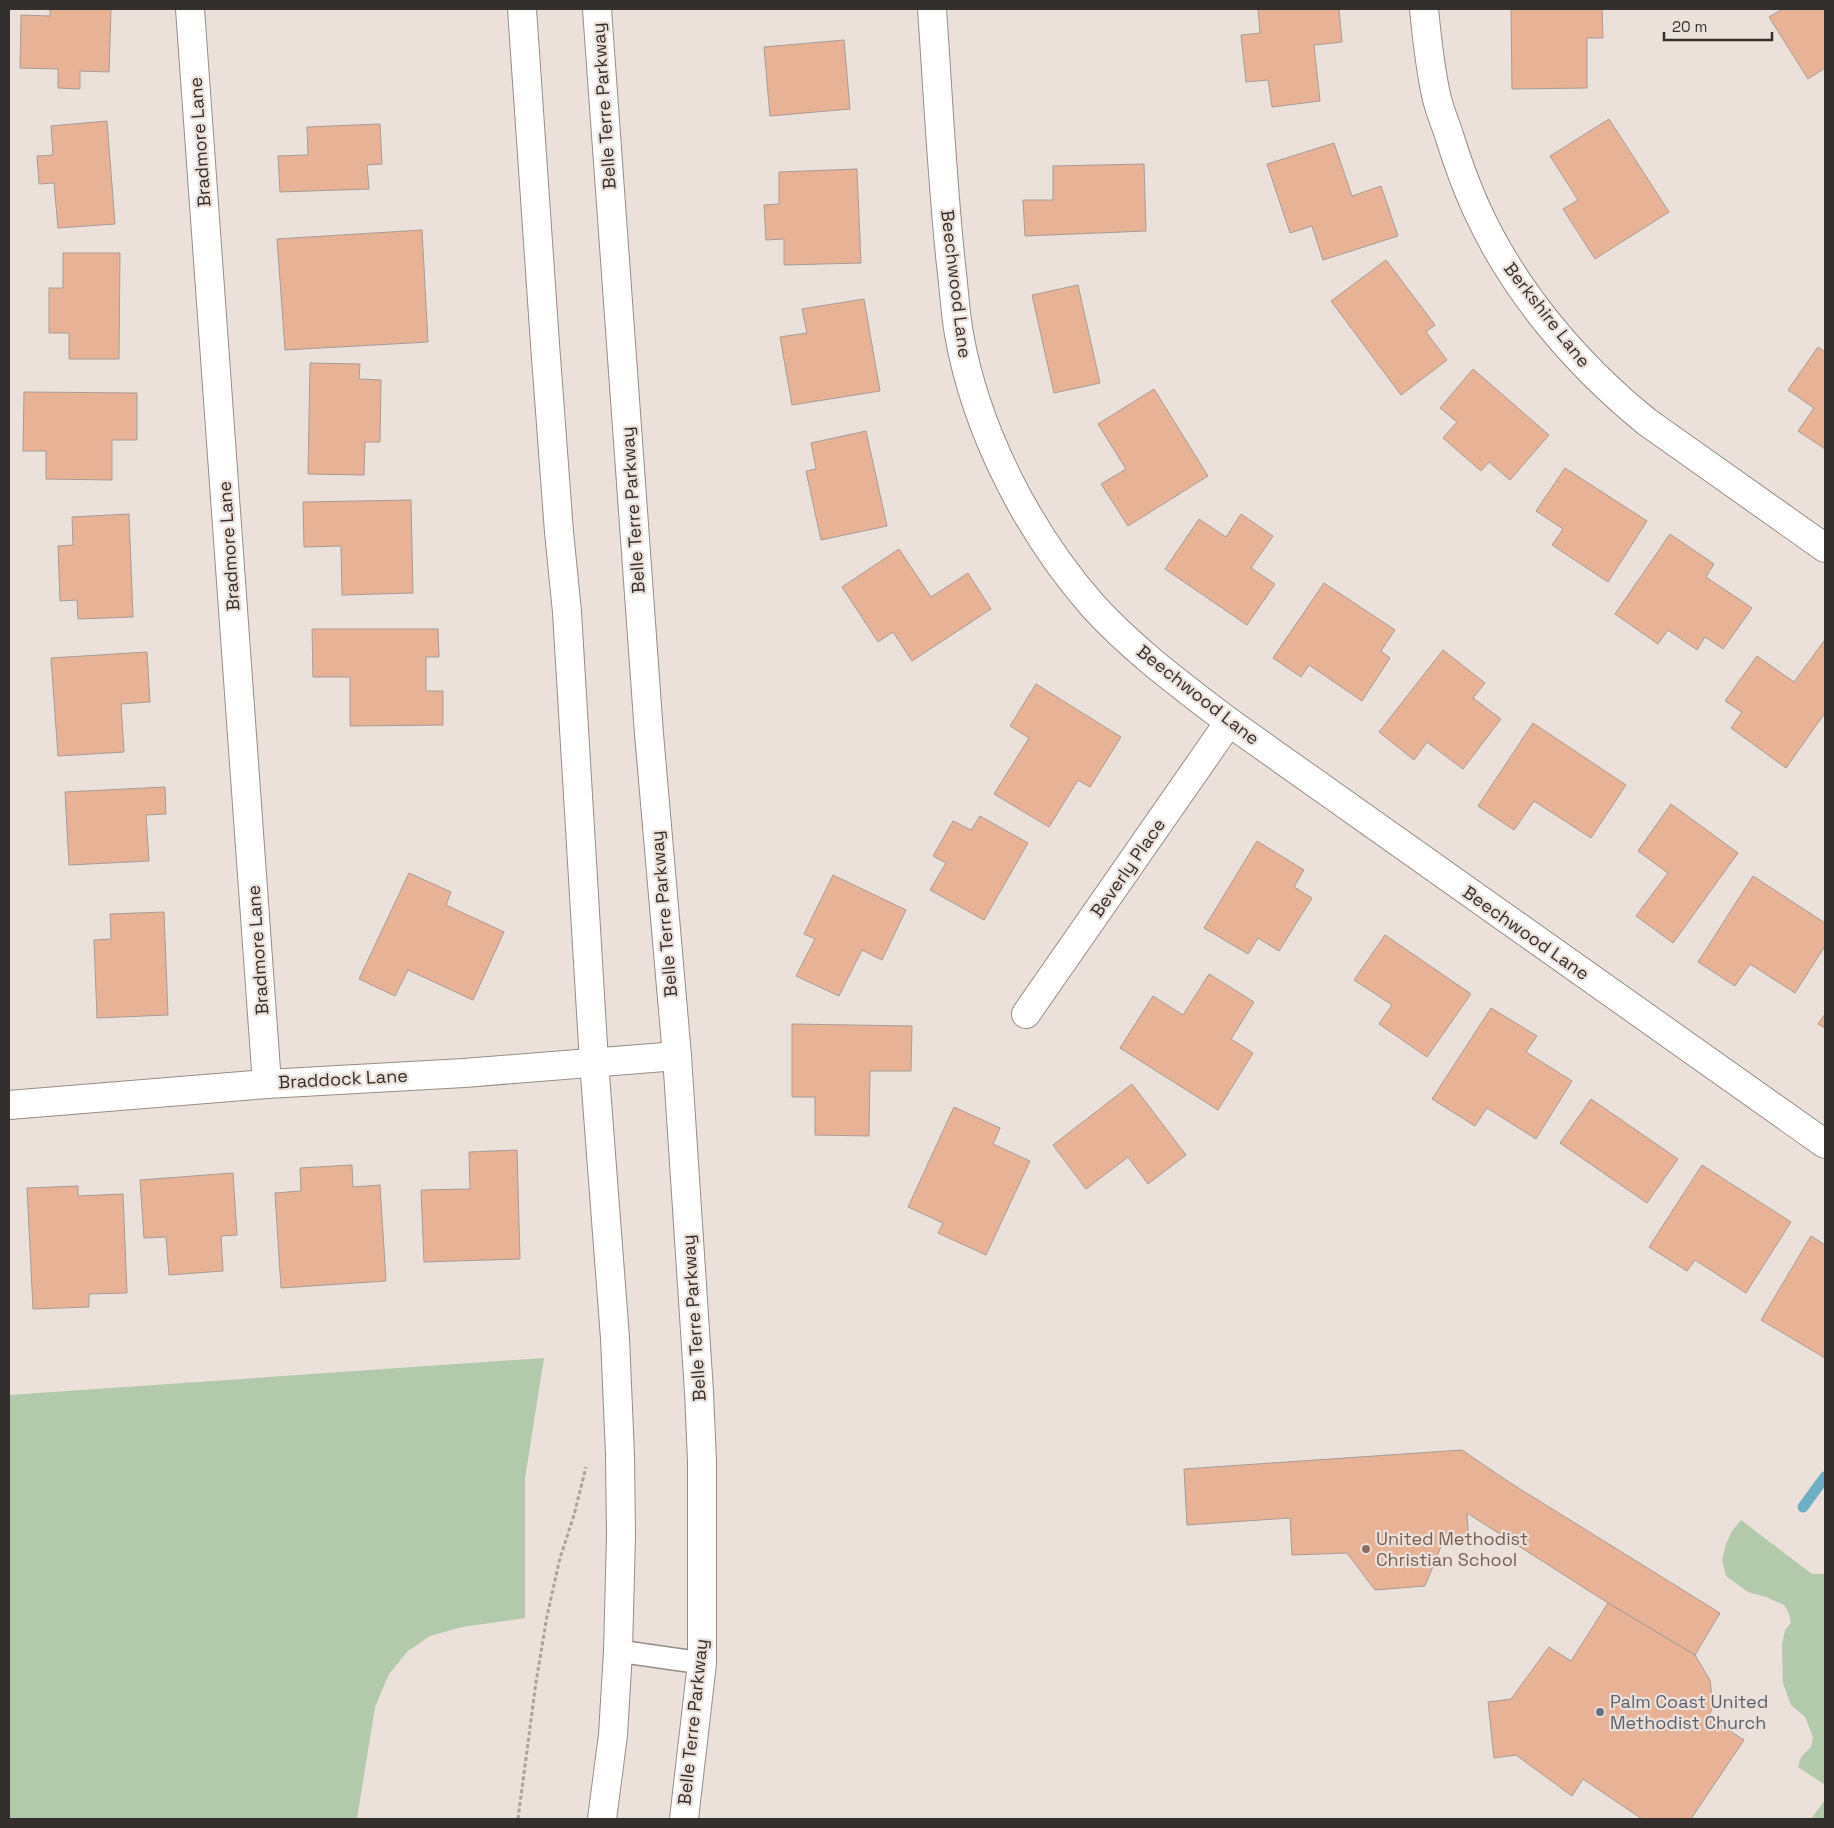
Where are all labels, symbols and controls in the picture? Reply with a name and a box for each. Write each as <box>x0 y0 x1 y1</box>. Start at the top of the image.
scale bar <box>1664 10 1772 42</box>
text: 20 m <box>1672 17 1707 36</box>
street label: Belle Terre Parkway <box>586 22 621 190</box>
street label: Bradmore Lane <box>183 76 216 208</box>
street label: Beechwood Lane <box>936 208 977 360</box>
street label: Berkshire Lane <box>1499 257 1596 372</box>
street label: Belle Terre Parkway <box>615 426 650 594</box>
street label: Bradmore Lane <box>212 480 245 612</box>
street label: Beechwood Lane <box>1132 640 1264 750</box>
street label: Beverly Place <box>1085 814 1170 922</box>
street label: Belle Terre Parkway <box>645 830 682 998</box>
street label: Beechwood Lane <box>1458 880 1594 985</box>
street label: Bradmore Lane <box>241 884 274 1016</box>
street label: Braddock Lane <box>278 1064 408 1093</box>
street label: Belle Terre Parkway <box>676 1234 711 1402</box>
place label: United Methodist Christian School <box>1376 1527 1528 1571</box>
marker: United Methodist Christian School <box>1360 1543 1372 1555</box>
street label: Belle Terre Parkway <box>672 1638 713 1806</box>
place label: Palm Coast United Methodist Church <box>1610 1690 1768 1734</box>
marker: Palm Coast United Methodist Church <box>1594 1706 1606 1718</box>

